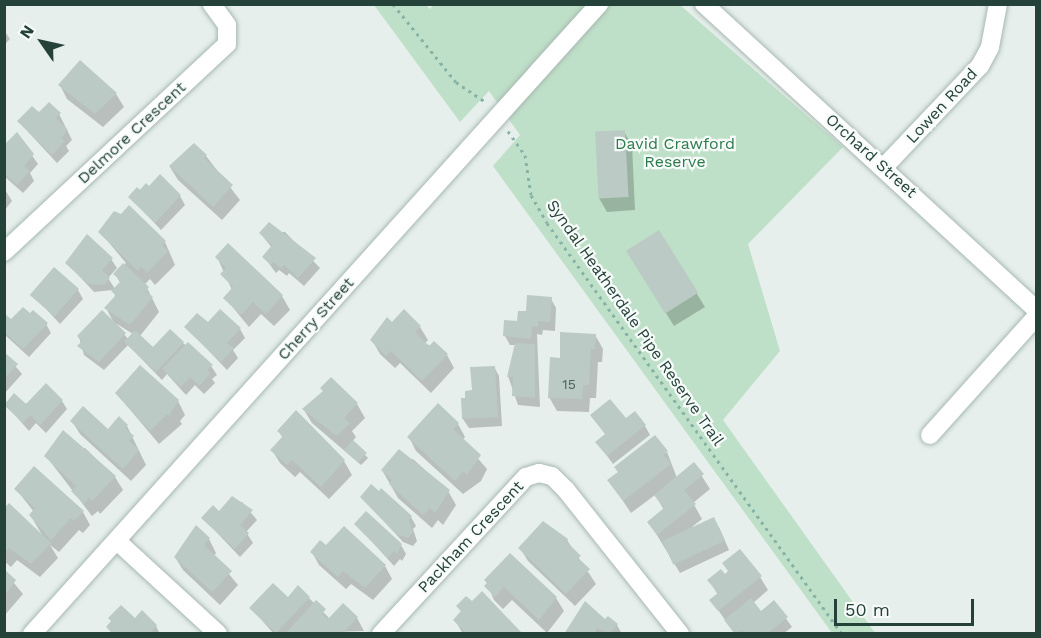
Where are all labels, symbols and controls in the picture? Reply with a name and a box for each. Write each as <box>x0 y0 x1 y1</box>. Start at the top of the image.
north arrow <box>12 12 72 72</box>
text: N <box>15 21 38 42</box>
street label: Lowen Road <box>902 65 982 147</box>
street label: Delmore Crescent <box>74 78 190 188</box>
street label: Orchard Street <box>821 110 921 202</box>
park label: David Crawford Reserve <box>615 134 735 172</box>
street label: Syndal Heatherdale Pipe Reserve Trail <box>542 196 728 450</box>
street label: Cherry Street <box>274 274 358 364</box>
house number: 15 <box>562 376 576 392</box>
street label: Packham Crescent <box>414 477 528 597</box>
scale bar <box>837 587 976 625</box>
text: 50 m <box>845 599 890 620</box>

